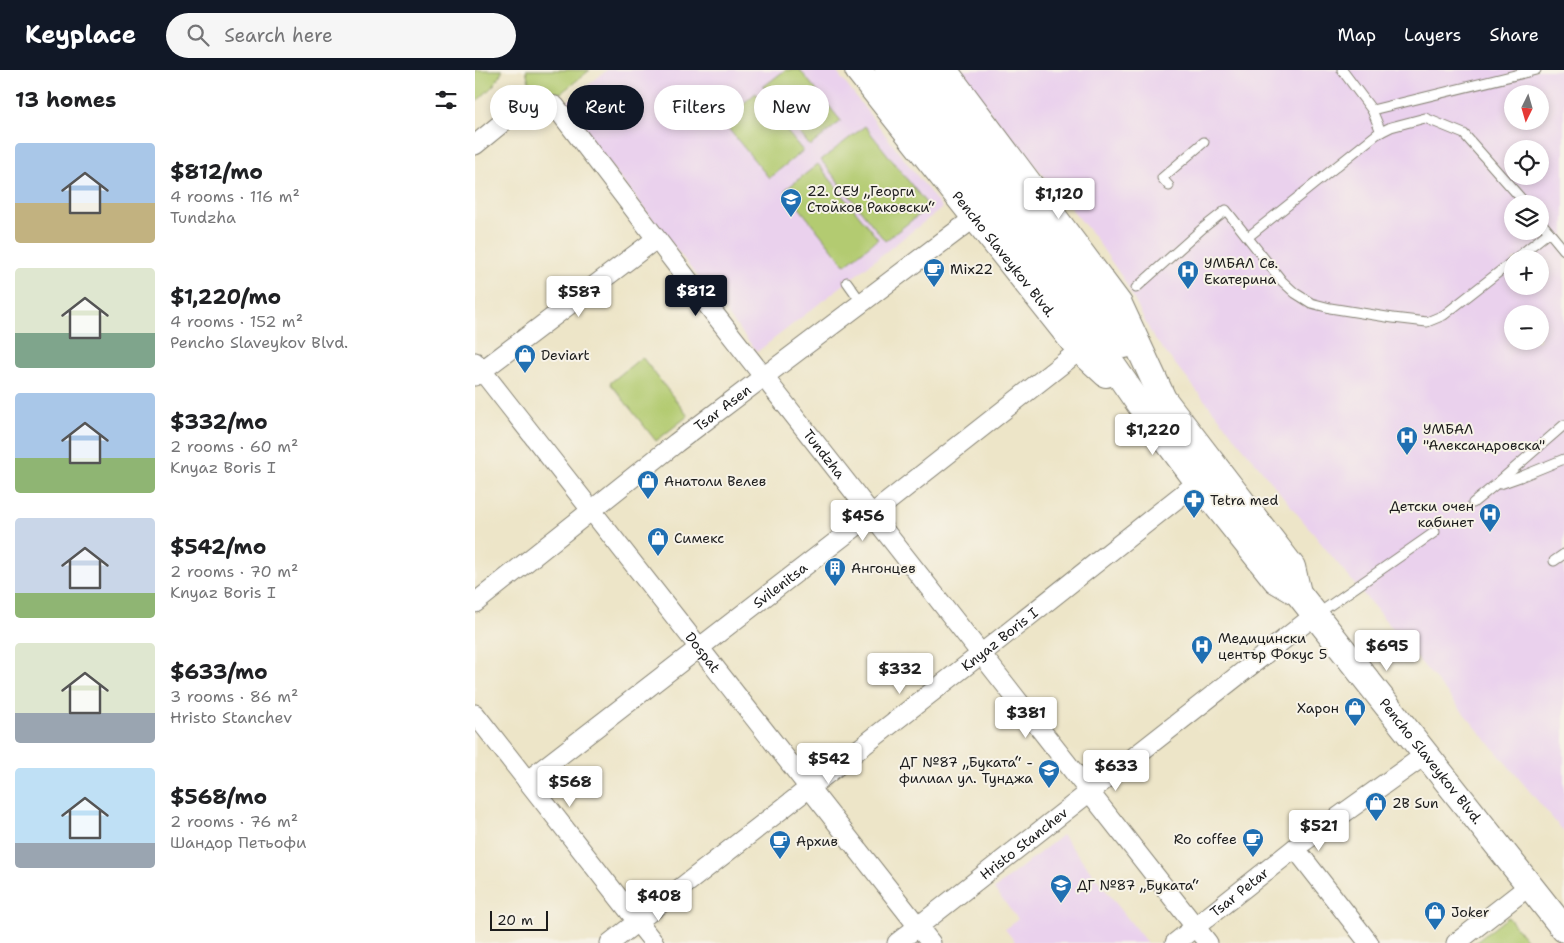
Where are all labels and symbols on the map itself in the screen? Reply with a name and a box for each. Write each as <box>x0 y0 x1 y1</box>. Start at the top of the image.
north arrow <box>1504 85 1549 130</box>
pin: $1,120 <box>1018 178 1100 220</box>
place label: 22. СЕУ „Георги Стойков Раковски“ <box>807 182 935 216</box>
school or university icon: 22. СЕУ „Георги Стойков Раковски“ <box>779 187 803 218</box>
street label: Pencho Slaveykov Blvd. <box>948 187 1060 321</box>
place label: УМБАЛ Св. Екатерина <box>1204 254 1278 288</box>
cafe icon: Mix22 <box>922 257 946 288</box>
hospital icon: УМБАЛ Св. Екатерина <box>1176 259 1200 290</box>
place label: Mix22 <box>950 260 993 278</box>
pin: $812 <box>666 274 726 317</box>
pin: $587 <box>549 276 609 318</box>
shop icon: Deviart <box>513 343 537 374</box>
place label: Deviart <box>541 346 590 364</box>
street label: Tsar Asen <box>690 380 755 435</box>
pin: $1,220 <box>1112 414 1194 456</box>
place label: УМБАЛ "Александровска" <box>1423 420 1545 454</box>
hospital icon: УМБАЛ "Александровска" <box>1395 425 1419 456</box>
street label: Tundzha <box>799 426 849 482</box>
shop icon: Анатоли Велев <box>636 469 660 500</box>
place label: Анатоли Велев <box>664 472 766 490</box>
pharmacy icon: Tetra med <box>1182 488 1206 519</box>
place label: Tetra med <box>1210 491 1279 509</box>
place label: Детски очен кабинет <box>1389 497 1475 531</box>
pin: $456 <box>833 500 893 542</box>
hospital icon: Детски очен кабинет <box>1478 502 1502 533</box>
shop icon: Симекс <box>646 526 670 557</box>
place label: Симекс <box>674 529 724 547</box>
building icon: Ангонцев <box>823 556 847 587</box>
street label: Svilenitsa <box>749 558 811 612</box>
place label: Ангонцев <box>851 559 916 577</box>
street label: Knyaz Boris I <box>958 603 1042 675</box>
street label: Dospat <box>681 628 724 676</box>
place label: Медицински център Фокус 5 <box>1218 629 1327 663</box>
pin: $695 <box>1357 630 1417 672</box>
hospital icon: Медицински център Фокус 5 <box>1190 634 1214 665</box>
pin: $332 <box>870 652 930 695</box>
street label: Pencho Slaveykov Blvd. <box>1376 694 1487 828</box>
pin: $381 <box>996 696 1056 739</box>
shop icon: Харон <box>1343 696 1367 727</box>
place label: Харон <box>1297 699 1339 717</box>
pin: $542 <box>799 742 859 785</box>
pin: $633 <box>1086 750 1146 792</box>
place label: ДГ №87 „Буката“ - филиал ул. Тунджа <box>899 753 1033 787</box>
school or university icon: ДГ №87 „Буката“ - филиал ул. Тунджа <box>1037 758 1061 789</box>
pin: $568 <box>540 766 600 808</box>
shop icon: 2B Sun <box>1364 791 1388 822</box>
place label: 2B Sun <box>1392 794 1439 812</box>
street label: Hristo Stanchev <box>976 803 1071 884</box>
pin: $521 <box>1289 810 1349 852</box>
cafe icon: Ro coffee <box>1241 827 1265 858</box>
cafe icon: Архив <box>768 829 792 860</box>
place label: Ro coffee <box>1174 830 1237 848</box>
place label: Архив <box>796 832 838 850</box>
street label: Tsar Petar <box>1206 863 1273 921</box>
school or university icon: ДГ №87 „Буката“ <box>1049 873 1073 904</box>
place label: ДГ №87 „Буката“ <box>1077 876 1199 894</box>
pin: $408 <box>629 880 689 922</box>
shop icon: Joker <box>1423 900 1447 931</box>
place label: Joker <box>1451 903 1490 921</box>
scale bar <box>490 908 547 931</box>

